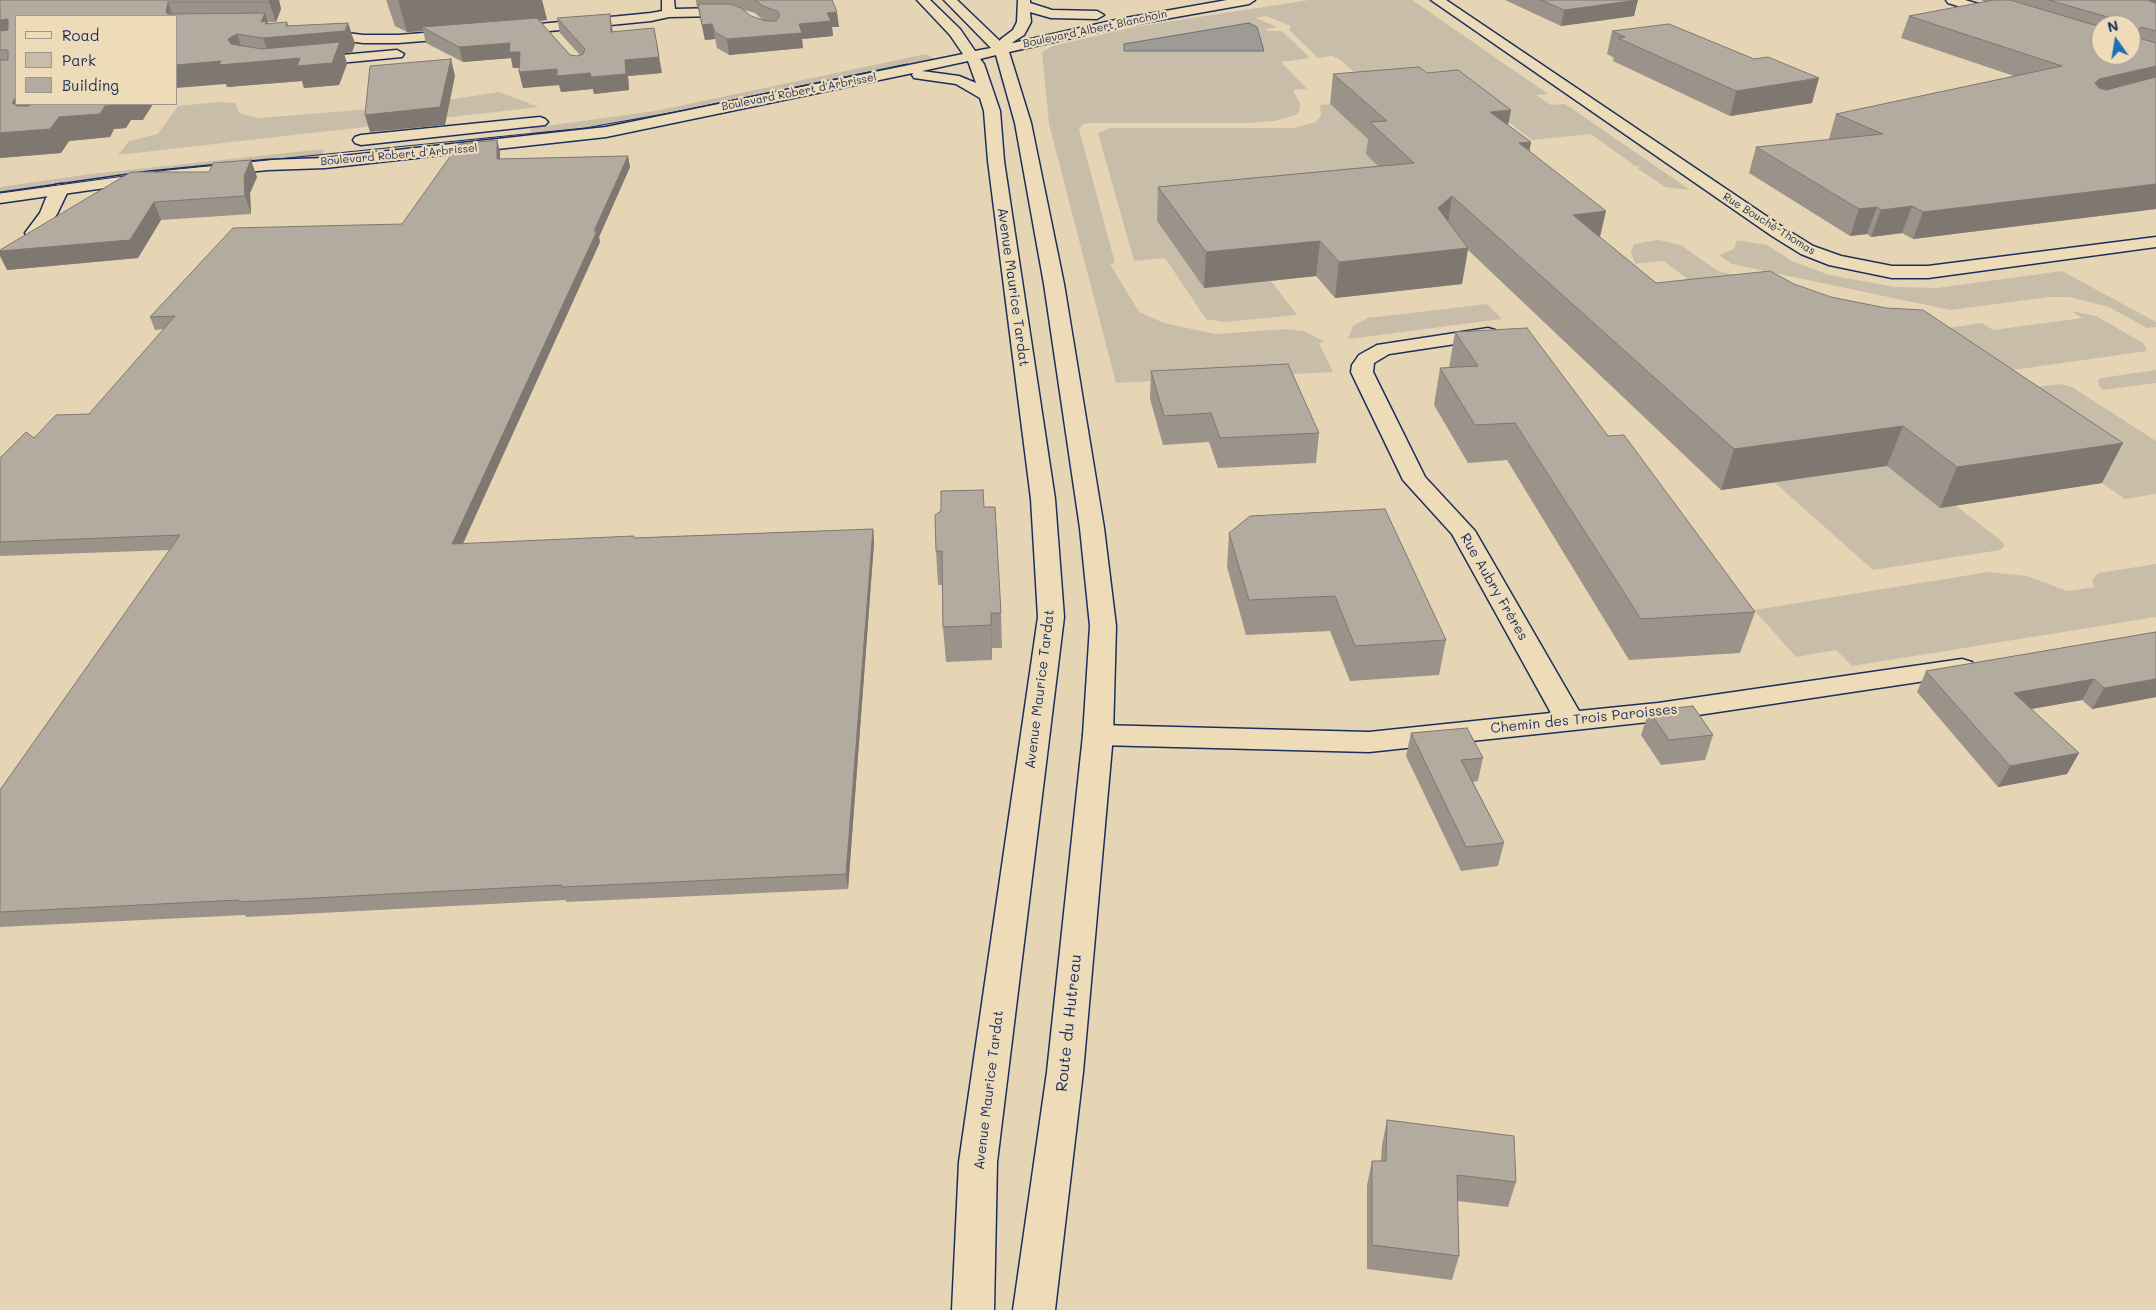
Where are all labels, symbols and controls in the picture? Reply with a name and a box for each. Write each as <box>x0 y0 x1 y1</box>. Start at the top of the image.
street label: Boulevard Albert Blanchoin <box>1022 7 1168 51</box>
legend <box>15 15 178 105</box>
north arrow <box>2091 15 2141 65</box>
text: N <box>2105 15 2120 36</box>
text: Road <box>62 25 99 45</box>
text: Park <box>62 50 96 70</box>
street label: Boulevard Robert d'Arbrissel <box>720 70 878 114</box>
text: Building <box>62 75 119 95</box>
street label: Boulevard Robert d'Arbrissel <box>320 142 478 168</box>
street label: Rue Bouché-Thomas <box>1720 190 1818 258</box>
street label: Avenue Maurice Tardat <box>994 206 1032 368</box>
street label: Rue Aubry Frères <box>1457 530 1531 644</box>
street label: Avenue Maurice Tardat <box>1022 608 1058 770</box>
street label: Chemin des Trois Paroisses <box>1490 701 1678 737</box>
street label: Route du Hutreau <box>1052 953 1086 1093</box>
street label: Avenue Maurice Tardat <box>971 1009 1007 1171</box>

